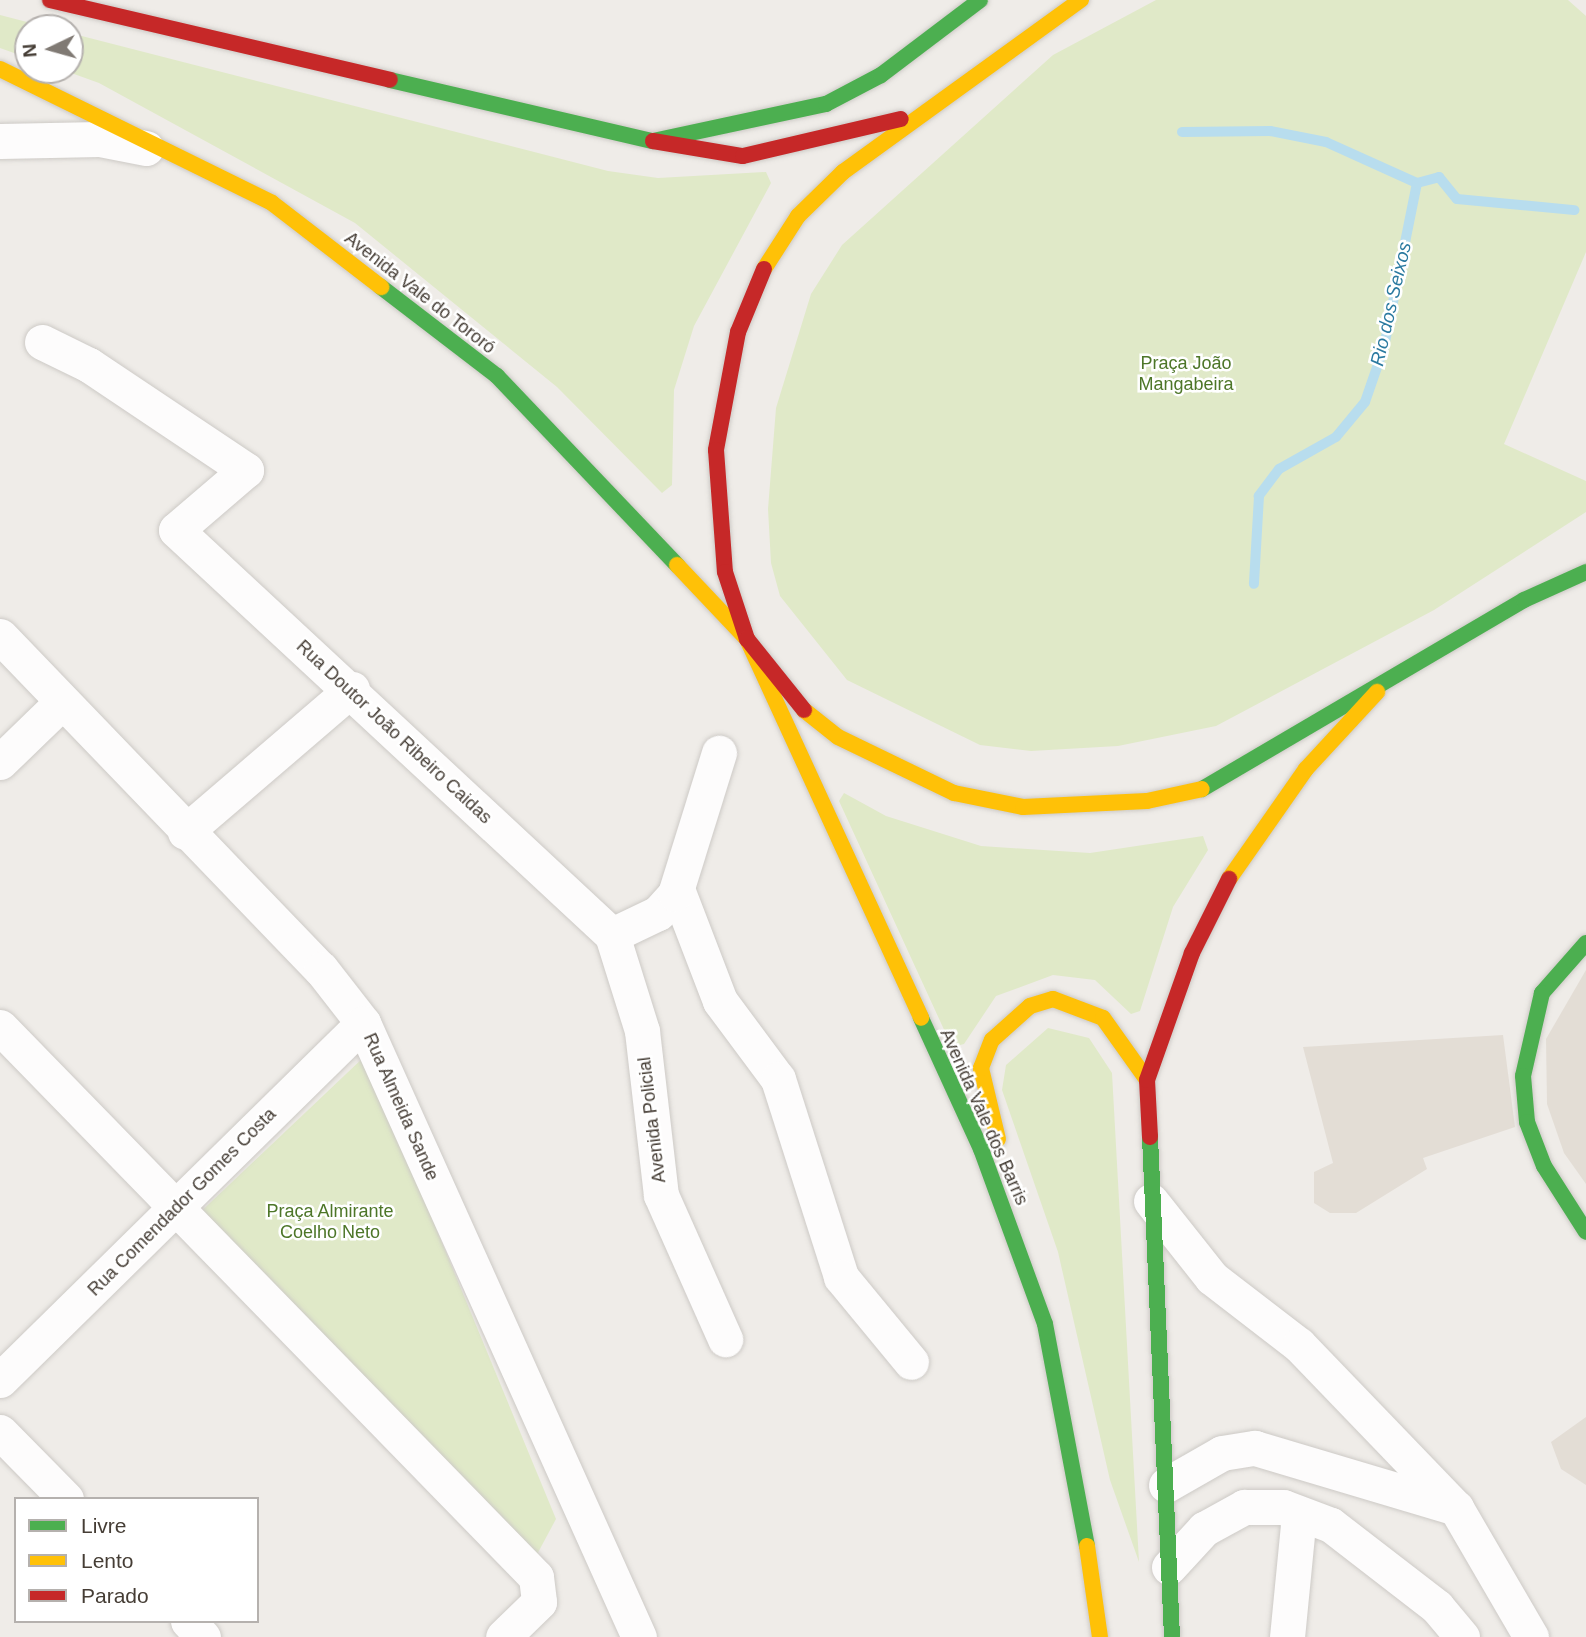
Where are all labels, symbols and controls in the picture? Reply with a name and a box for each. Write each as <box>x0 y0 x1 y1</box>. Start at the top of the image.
north arrow <box>14 14 84 84</box>
text: N <box>19 43 41 58</box>
street label: Avenida Vale do Tororó <box>340 227 500 359</box>
water label: Rio dos Seixos <box>1366 240 1416 368</box>
park label: Praça João Mangabeira <box>1138 353 1234 396</box>
street label: Rua Doutor João Ribeiro Caidas <box>292 636 496 828</box>
street label: Avenida Vale dos Barris <box>935 1026 1033 1208</box>
street label: Rua Almeida Sande <box>359 1029 443 1185</box>
street label: Avenida Policial <box>634 1056 670 1184</box>
street label: Rua Comendador Gomes Costa <box>83 1103 281 1301</box>
park label: Praça Almirante Coelho Neto <box>266 1201 394 1244</box>
legend <box>14 1497 259 1623</box>
text: Livre <box>81 1514 127 1537</box>
text: Lento <box>81 1549 134 1572</box>
text: Parado <box>81 1584 149 1607</box>

